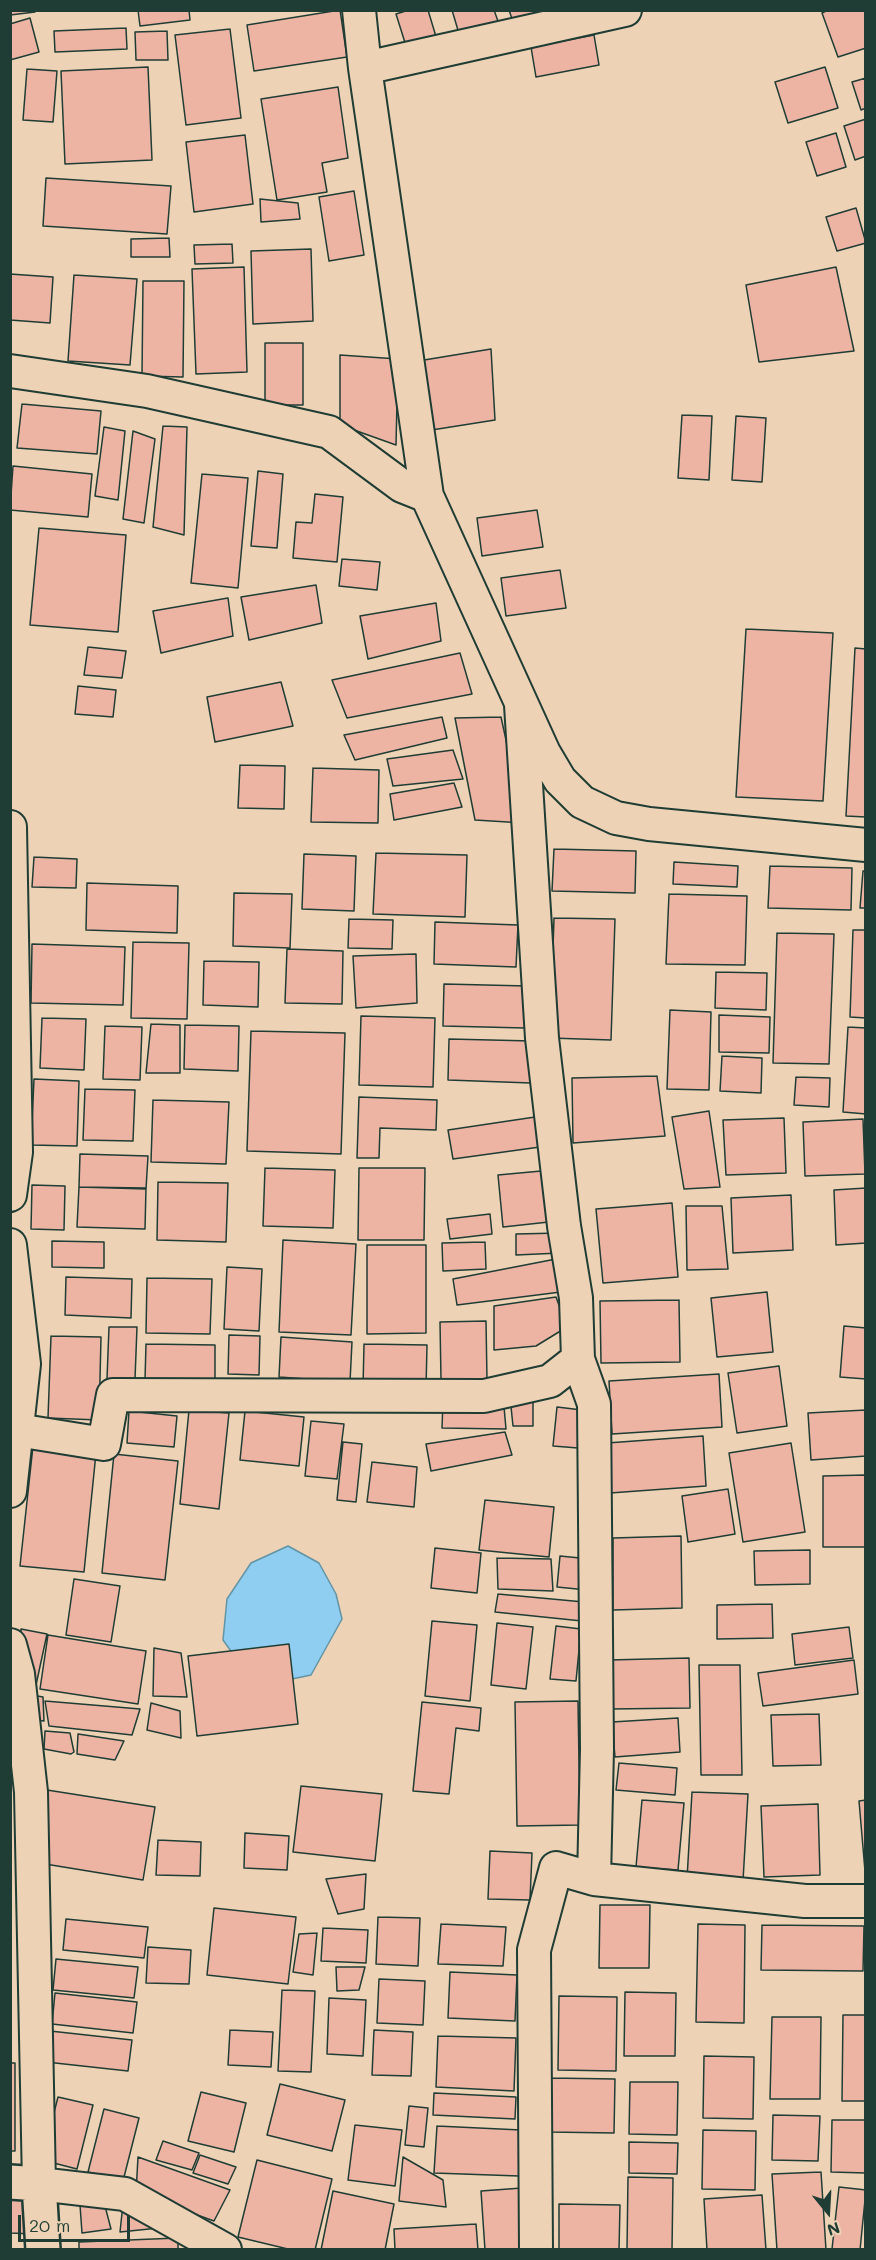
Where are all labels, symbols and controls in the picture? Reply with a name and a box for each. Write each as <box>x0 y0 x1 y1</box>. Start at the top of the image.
north arrow <box>798 2182 858 2242</box>
scale bar <box>21 2203 134 2241</box>
text: 20 m <box>29 2213 70 2237</box>
text: N <box>825 2218 843 2241</box>

